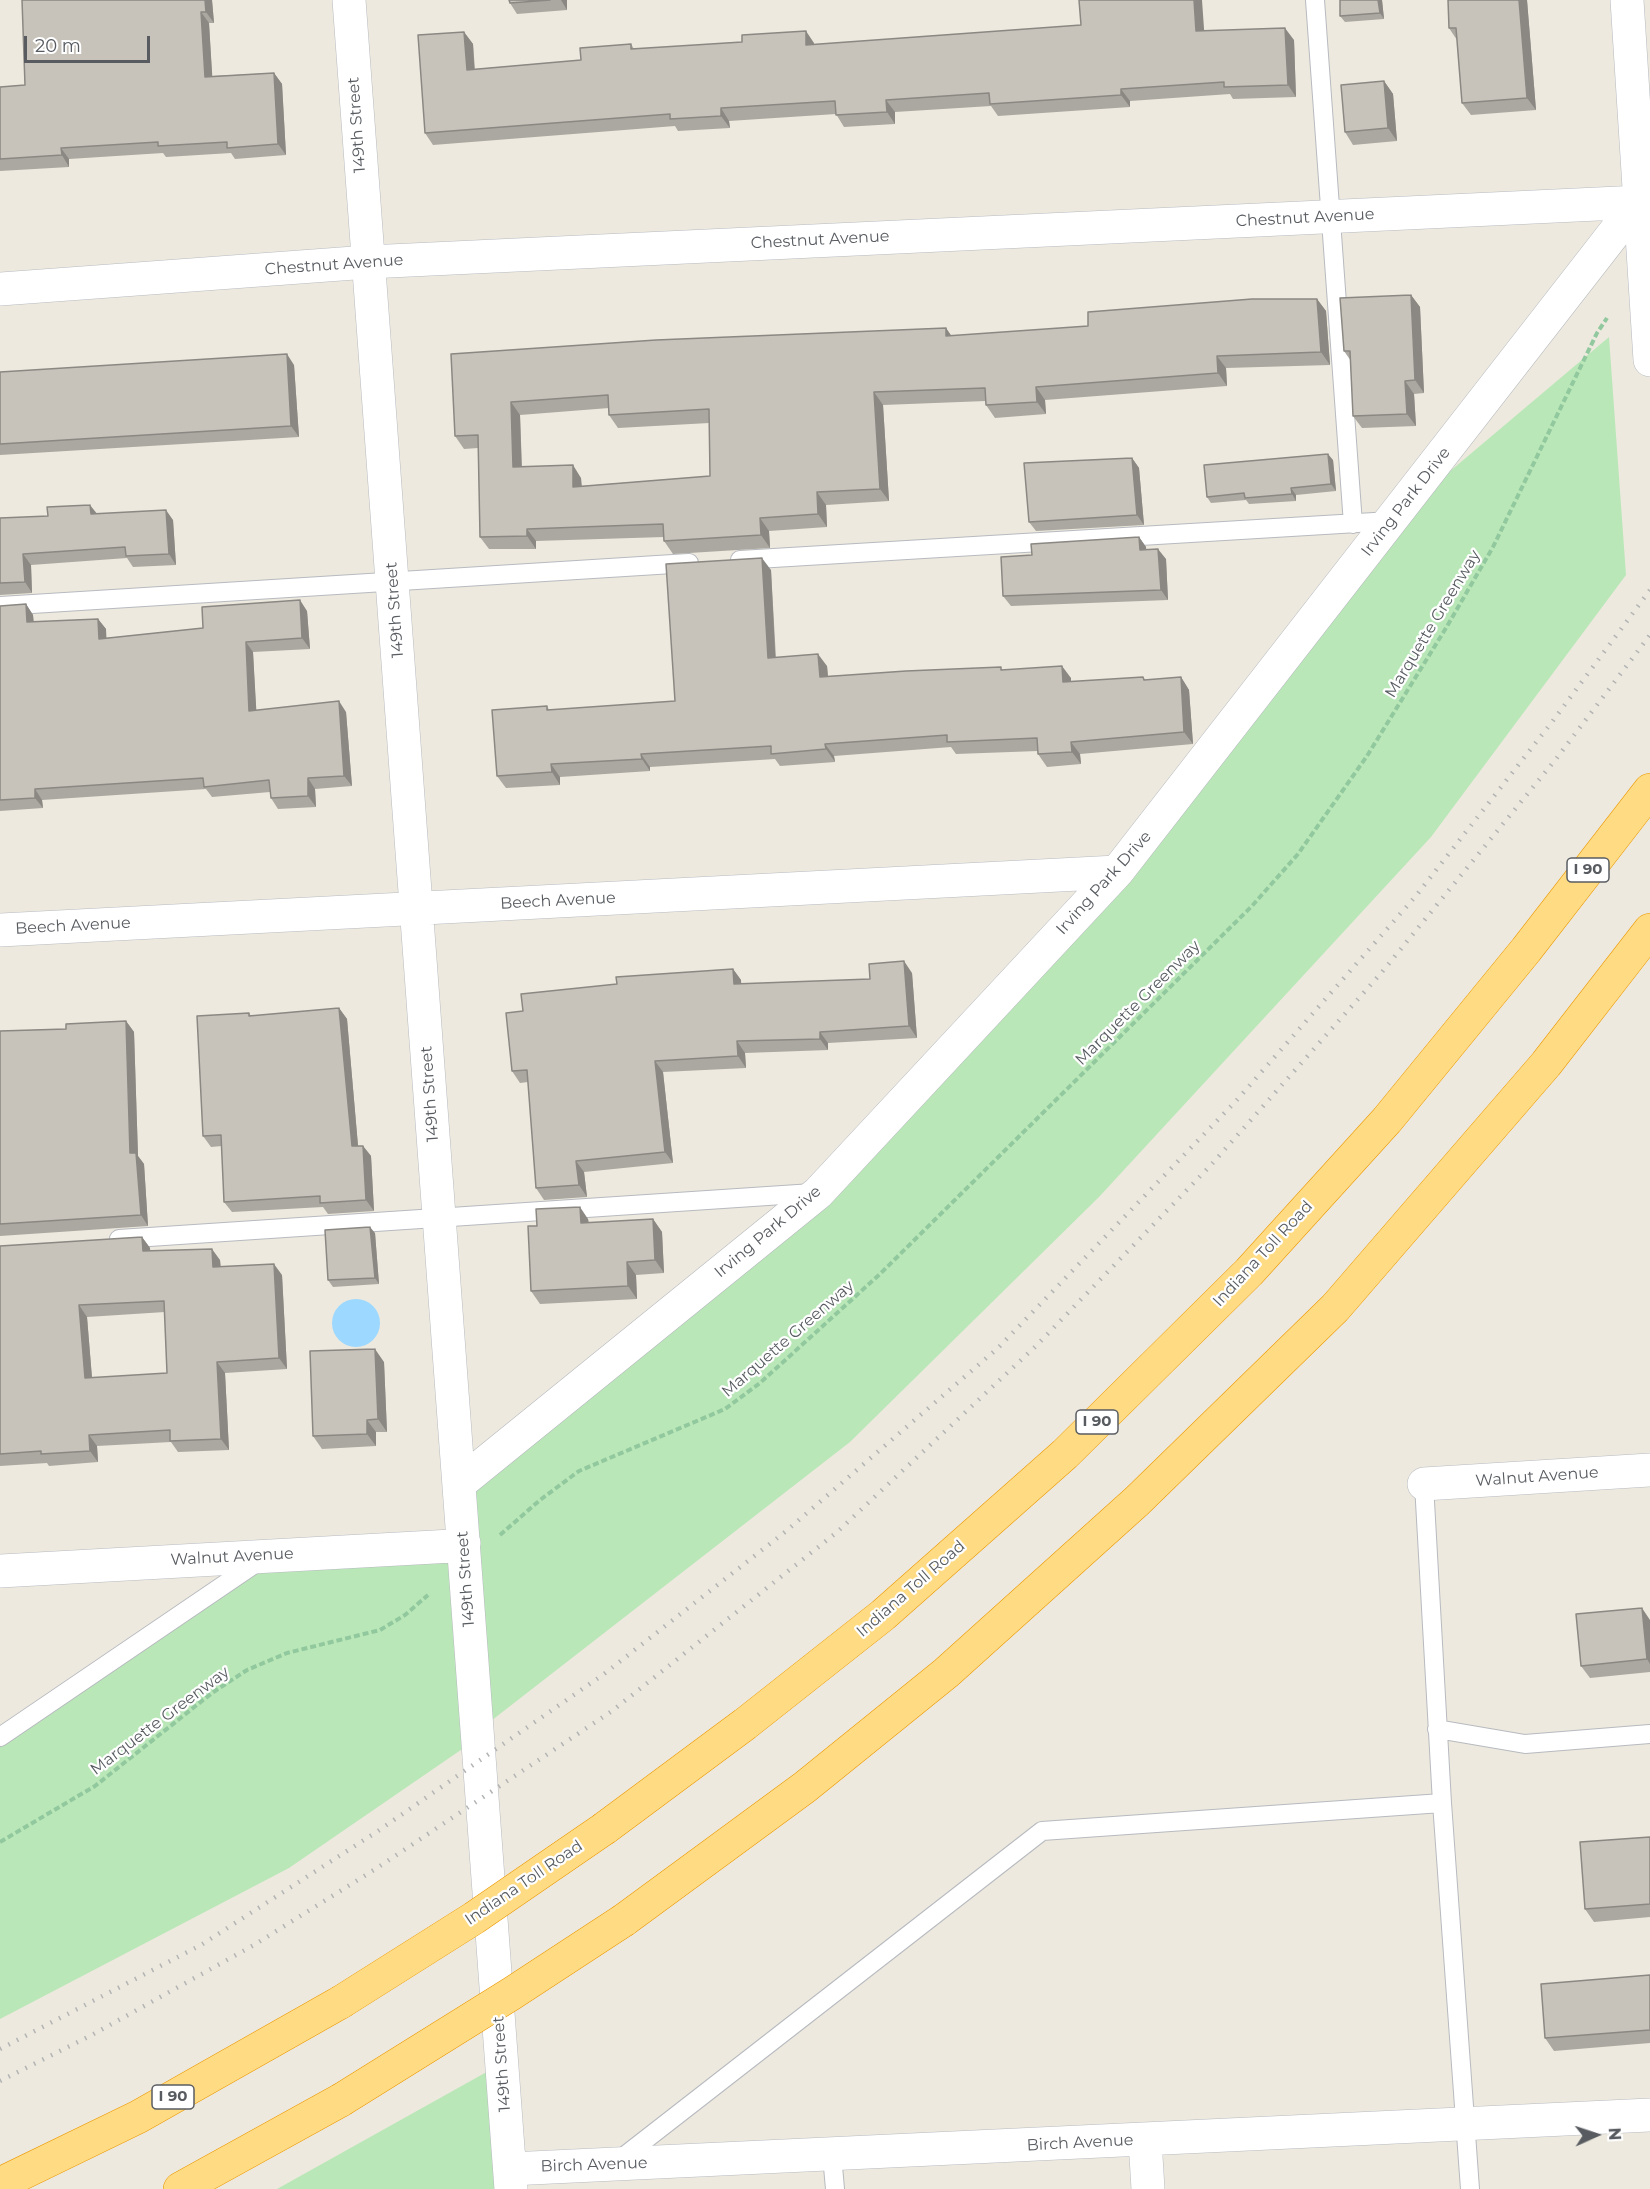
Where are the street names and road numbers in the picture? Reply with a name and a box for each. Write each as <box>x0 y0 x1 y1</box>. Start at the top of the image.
street label: 149th Street <box>344 76 370 174</box>
street label: Chestnut Avenue <box>1235 205 1375 231</box>
street label: Chestnut Avenue <box>750 227 890 253</box>
street label: Chestnut Avenue <box>264 251 404 279</box>
street label: Irving Park Drive <box>1357 444 1455 560</box>
street label: Marquette Greenway <box>1381 547 1485 701</box>
street label: 149th Street <box>382 561 408 659</box>
street label: Irving Park Drive <box>1052 827 1156 939</box>
road number: I 90 <box>1567 858 1609 882</box>
street label: Beech Avenue <box>500 888 616 914</box>
street label: Beech Avenue <box>15 913 131 939</box>
street label: Marquette Greenway <box>1072 937 1204 1069</box>
street label: 149th Street <box>417 1045 443 1143</box>
street label: Irving Park Drive <box>711 1182 825 1282</box>
street label: Indiana Toll Road <box>1209 1197 1317 1311</box>
street label: Marquette Greenway <box>718 1276 858 1402</box>
road number: I 90 <box>1076 1410 1118 1434</box>
street label: Walnut Avenue <box>1475 1463 1599 1491</box>
street label: 149th Street <box>453 1530 479 1628</box>
street label: Indiana Toll Road <box>853 1537 969 1641</box>
street label: Walnut Avenue <box>170 1544 294 1570</box>
street label: Marquette Greenway <box>87 1663 233 1779</box>
street label: Indiana Toll Road <box>462 1837 586 1929</box>
street label: 149th Street <box>489 2015 515 2113</box>
road number: I 90 <box>152 2085 194 2109</box>
street label: Birch Avenue <box>1026 2131 1134 2155</box>
street label: Birch Avenue <box>540 2154 648 2176</box>

